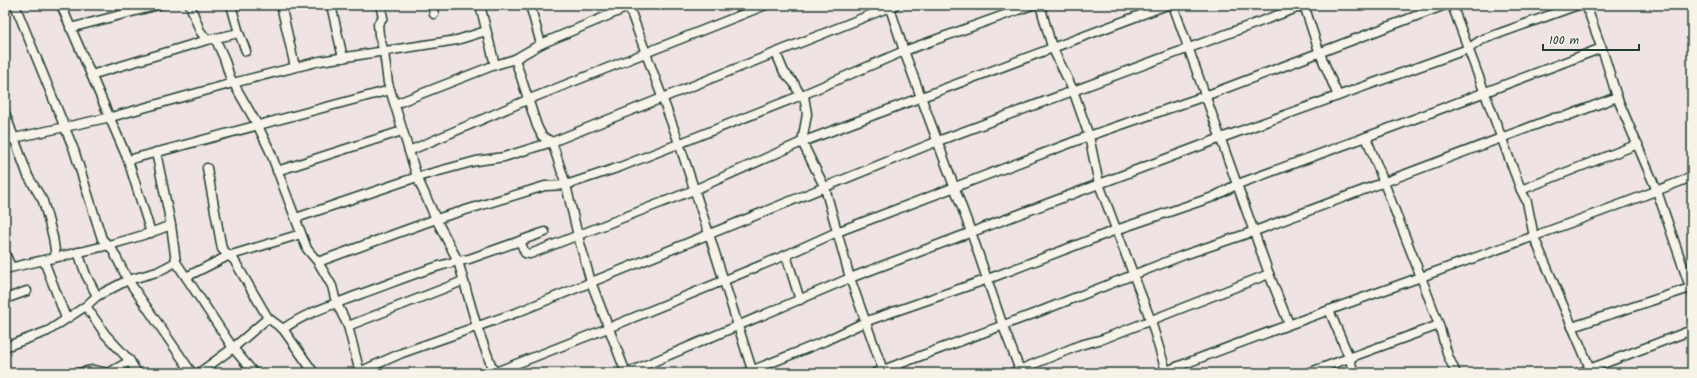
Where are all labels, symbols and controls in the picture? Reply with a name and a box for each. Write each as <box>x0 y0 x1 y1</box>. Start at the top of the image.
scale bar <box>1543 26 1639 52</box>
text: 100 m <box>1549 31 1580 50</box>

